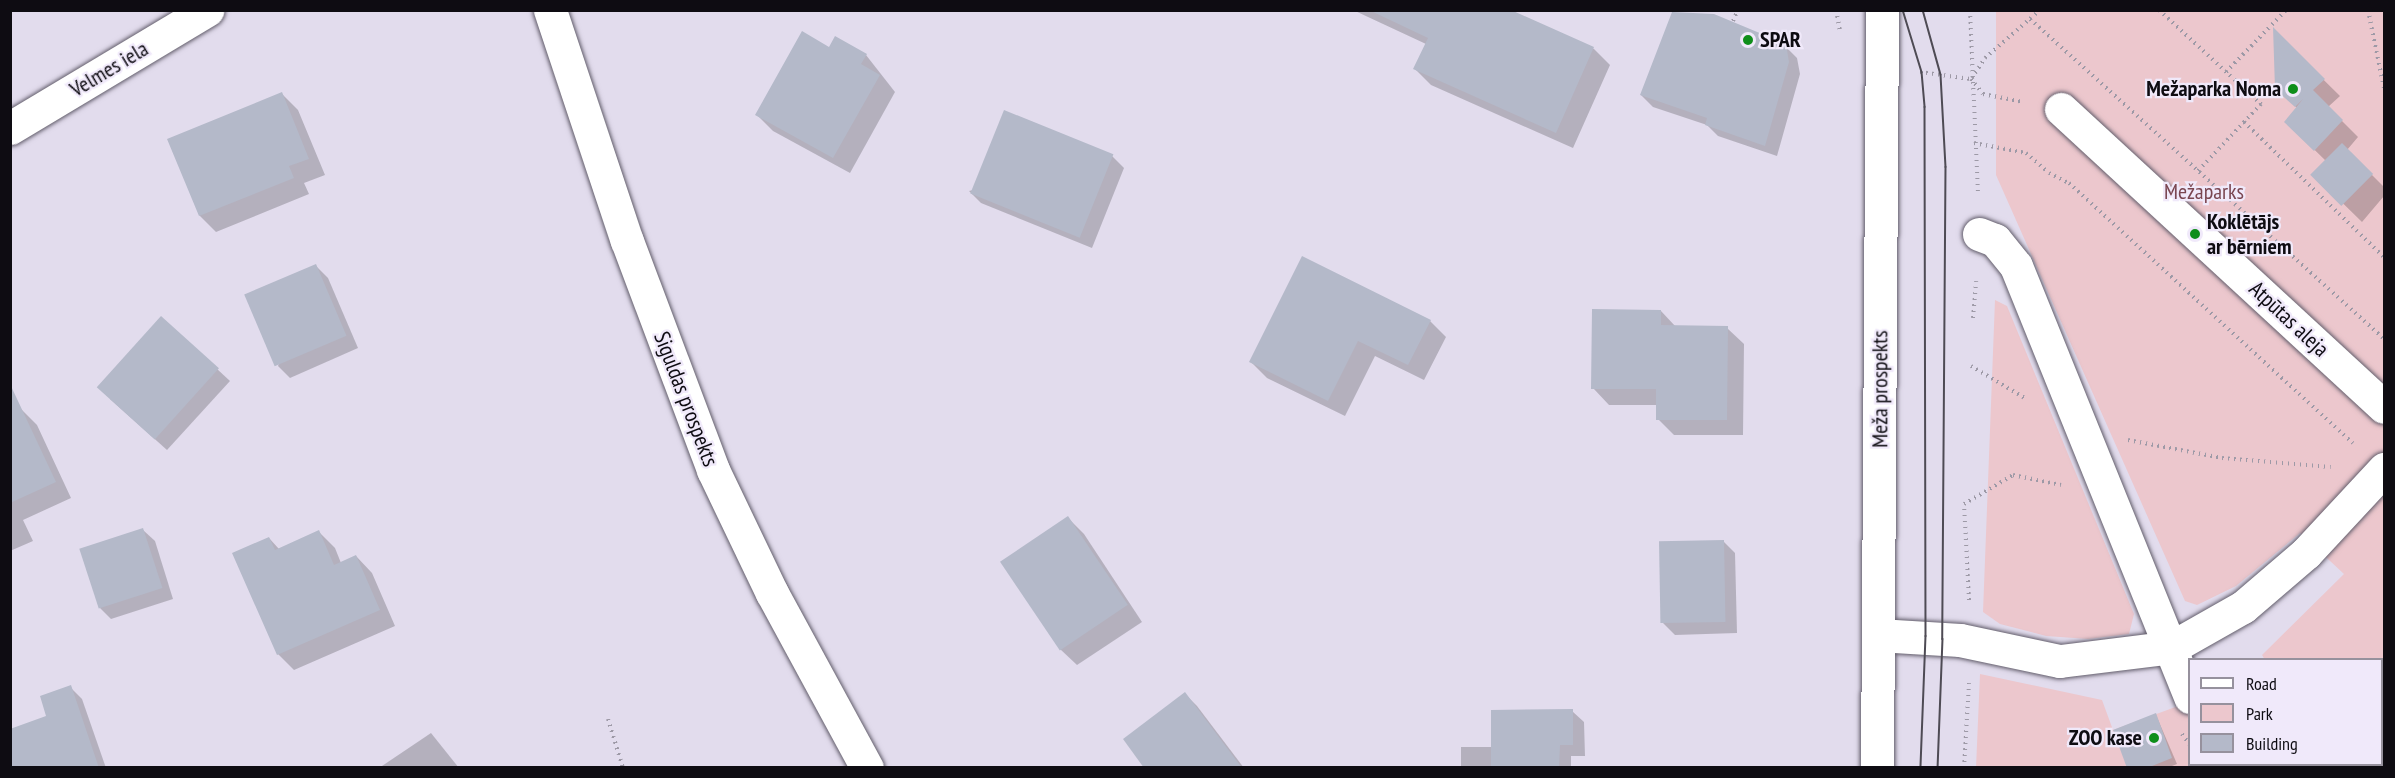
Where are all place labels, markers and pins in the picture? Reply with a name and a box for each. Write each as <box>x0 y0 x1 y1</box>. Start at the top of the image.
place label: SPAR <box>1760 27 1801 53</box>
marker: SPAR <box>1741 33 1755 47</box>
place label: Mežaparka Noma <box>2146 76 2281 102</box>
marker: Mežaparka Noma <box>2286 82 2300 96</box>
place label: Koklētājs ar bērniem <box>2207 208 2291 260</box>
marker: Koklētājs ar bērniem <box>2188 227 2202 241</box>
place label: ZOO kase <box>2069 725 2142 751</box>
marker: ZOO kase <box>2147 731 2161 745</box>

